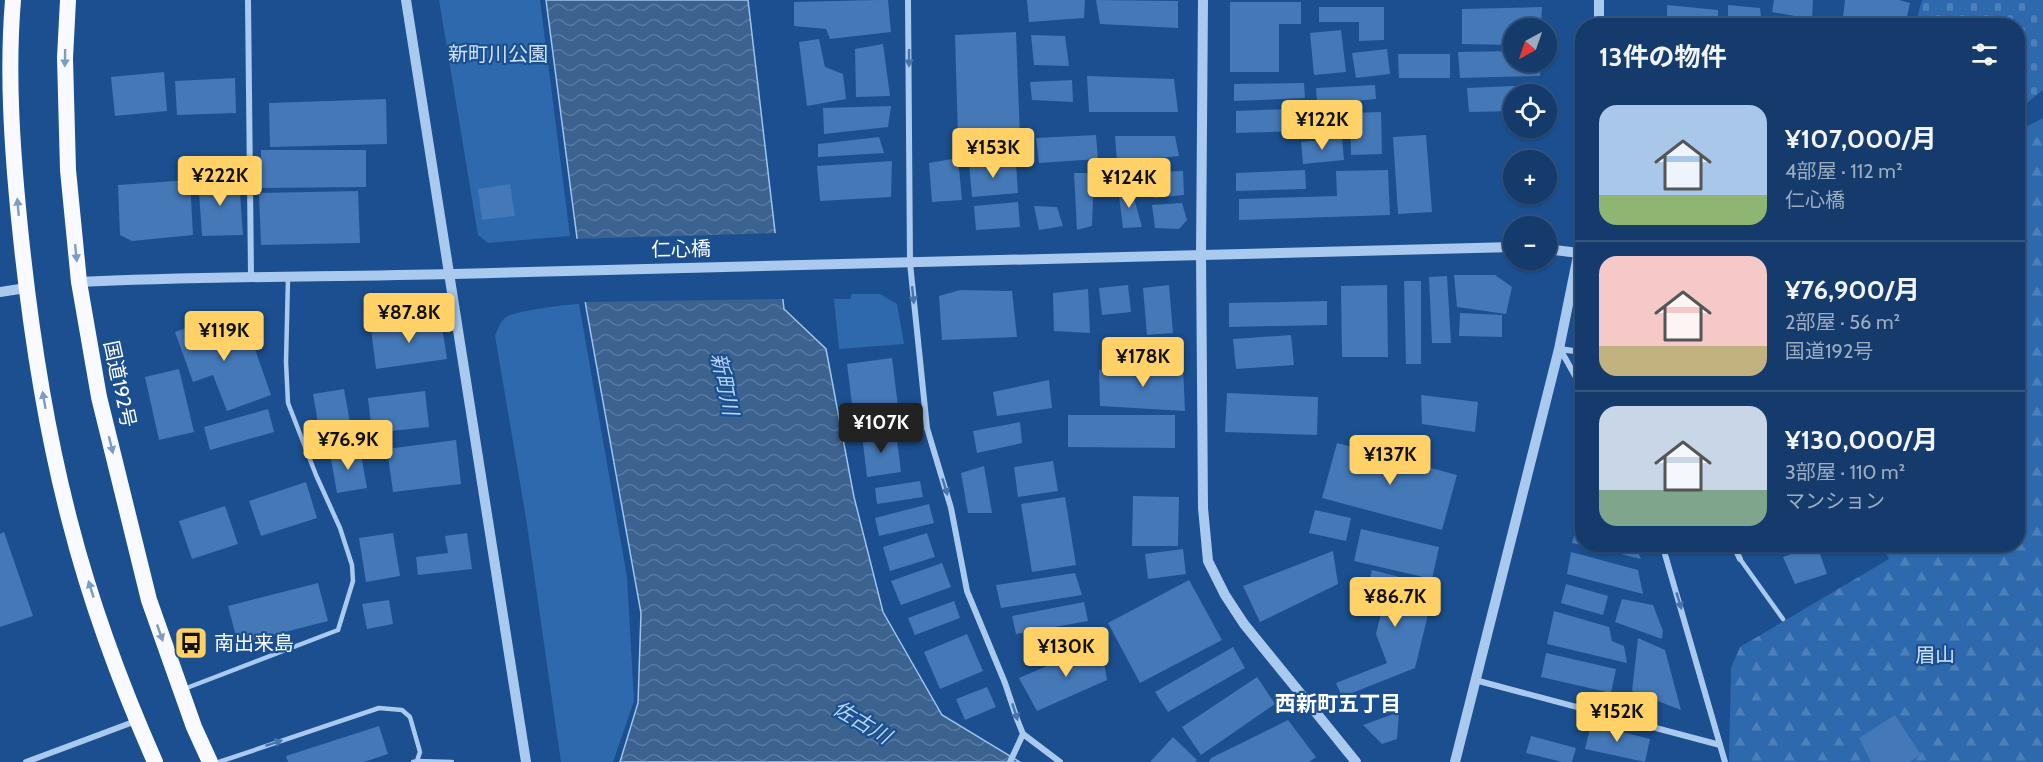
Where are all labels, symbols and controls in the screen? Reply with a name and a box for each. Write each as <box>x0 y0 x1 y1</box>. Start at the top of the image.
north arrow <box>1503 18 1557 72</box>
map controls <box>1503 18 1557 270</box>
icon: filters <box>1968 38 2001 71</box>
text: 13件の物件 <box>1599 41 1727 73</box>
park label: 新町川公園 <box>448 42 548 66</box>
one-way arrow <box>60 49 70 68</box>
one-way arrow <box>904 49 914 68</box>
button: locate <box>1503 84 1557 138</box>
pin: ¥122K <box>1280 100 1364 151</box>
text: ¥122K <box>1295 107 1349 131</box>
text: ¥107,000/月 <box>1785 123 1937 155</box>
pin: ¥153K <box>951 128 1035 179</box>
icon: home <box>1647 129 1719 201</box>
text: ¥153K <box>966 135 1020 159</box>
button: + <box>1503 150 1557 204</box>
pin: ¥222K <box>178 156 262 207</box>
pin: ¥124K <box>1087 158 1171 209</box>
text: 4部屋 · 112 m² <box>1785 159 1903 183</box>
text: ¥222K <box>192 163 248 187</box>
text: ¥124K <box>1102 165 1157 189</box>
text: 仁心橋 <box>1785 188 1845 212</box>
one-way arrow <box>13 197 23 216</box>
button: − <box>1503 216 1557 270</box>
street label: 仁心橋 <box>651 236 711 262</box>
one-way arrow <box>71 243 81 262</box>
text: ¥76,900/月 <box>1785 274 1920 306</box>
icon: home <box>1647 280 1719 352</box>
one-way arrow <box>908 286 918 305</box>
pin: ¥87.8K <box>360 293 458 344</box>
text: ¥87.8K <box>378 300 440 324</box>
text: 2部屋 · 56 m² <box>1785 310 1900 334</box>
pin: ¥119K <box>182 311 266 362</box>
text: ¥119K <box>199 318 249 342</box>
pin: ¥178K <box>1101 337 1185 388</box>
street label: 国道192号 <box>99 338 141 430</box>
text: 国道192号 <box>1785 339 1873 363</box>
text: ¥178K <box>1116 344 1170 368</box>
water label: 新町川 <box>706 351 744 419</box>
one-way arrow <box>39 390 48 409</box>
pin: ¥107K <box>839 403 923 454</box>
text: ¥107K <box>853 410 909 434</box>
pin: ¥76.9K <box>299 420 397 471</box>
text: ¥130,000/月 <box>1785 424 1938 456</box>
text: ¥76.9K <box>318 427 379 451</box>
icon: home <box>1647 430 1719 502</box>
one-way arrow <box>106 435 116 454</box>
pin: ¥137K <box>1348 435 1432 486</box>
text: ¥137K <box>1364 442 1416 466</box>
text: 3部屋 · 110 m² <box>1785 460 1905 484</box>
one-way arrow <box>941 478 950 496</box>
text: マンション <box>1785 489 1885 513</box>
pin: ¥86.7K <box>1346 577 1444 628</box>
one-way arrow <box>86 580 95 598</box>
text: ¥86.7K <box>1364 584 1426 608</box>
one-way arrow <box>1675 592 1684 610</box>
one-way arrow <box>156 624 165 642</box>
bus stop icon: 南出来島 <box>173 625 209 661</box>
pin: ¥130K <box>1024 627 1108 678</box>
place label: 南出来島 <box>214 631 294 655</box>
text: ¥130K <box>1038 634 1094 658</box>
park label: 眉山 <box>1915 643 1955 667</box>
district label: 西新町五丁目 <box>1275 691 1401 716</box>
pin: ¥152K <box>1575 692 1659 743</box>
water label: 佐古川 <box>829 695 897 750</box>
text: ¥152K <box>1590 699 1644 723</box>
one-way arrow <box>1011 703 1020 721</box>
one-way arrow <box>265 738 283 748</box>

